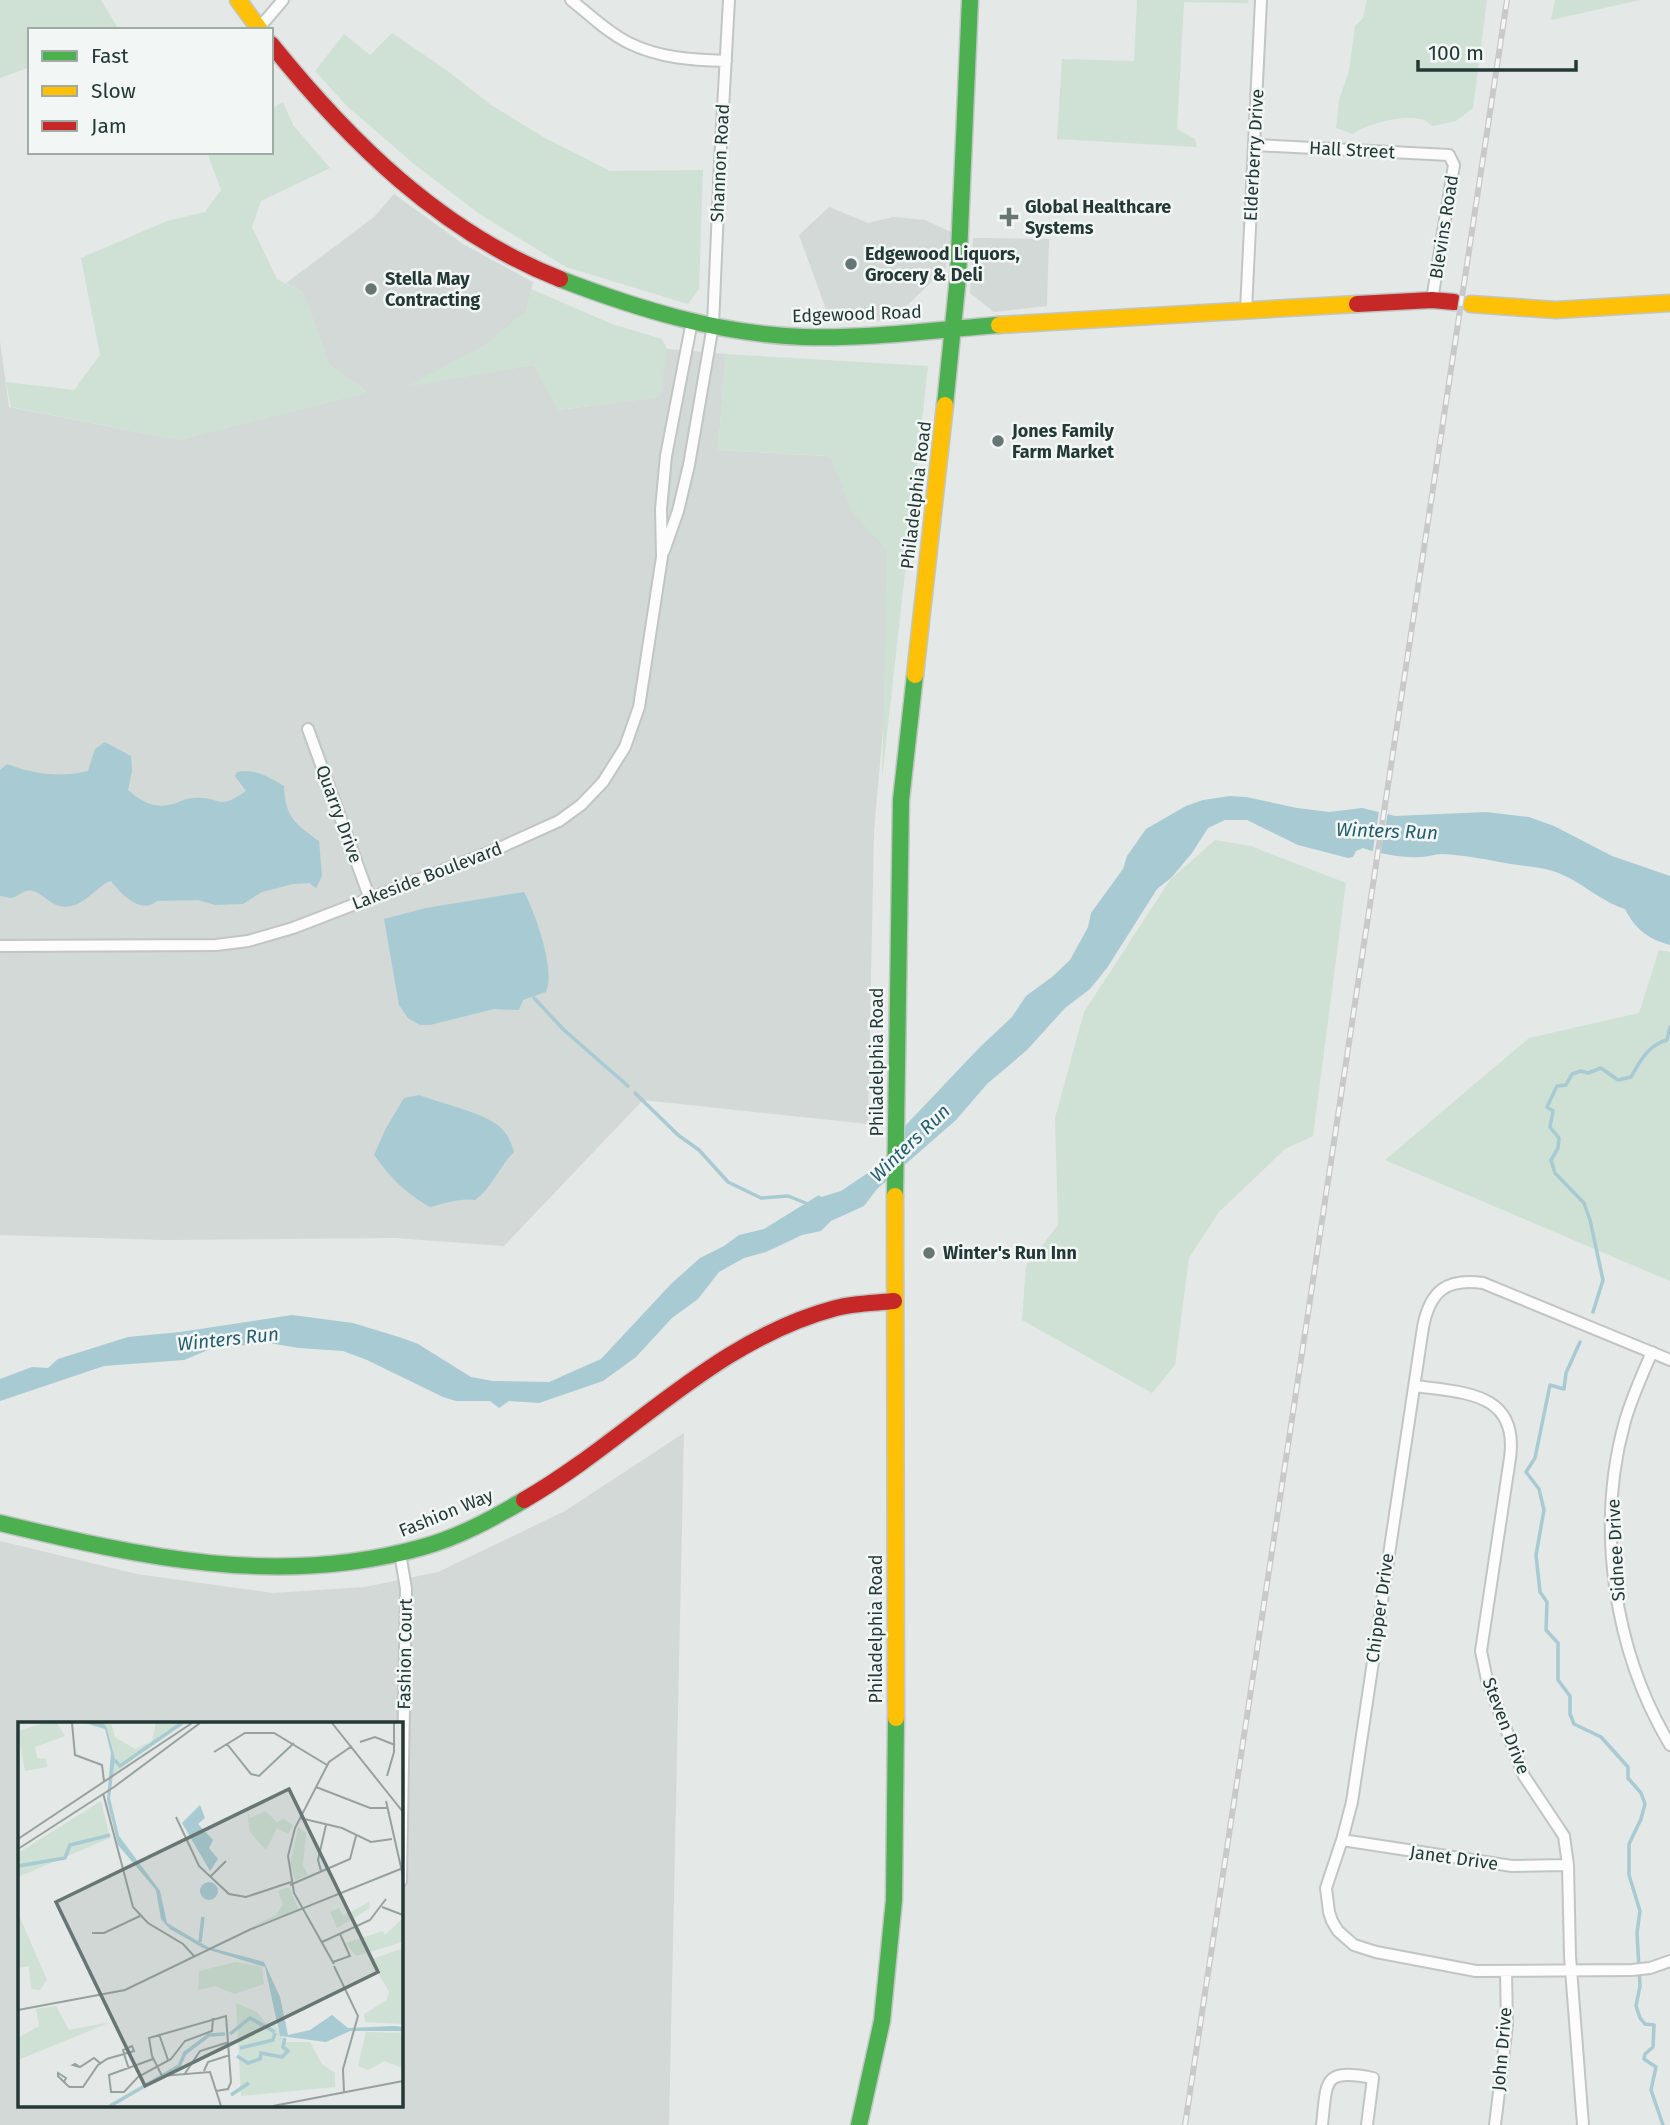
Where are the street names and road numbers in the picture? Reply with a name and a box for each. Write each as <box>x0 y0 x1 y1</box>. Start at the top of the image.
street label: Elderberry Drive <box>1240 88 1268 222</box>
street label: Shannon Road <box>706 103 734 223</box>
street label: Hall Street <box>1308 137 1396 163</box>
street label: Blevins Road <box>1425 173 1463 281</box>
street label: Edgewood Road <box>792 301 922 327</box>
street label: Philadelphia Road <box>896 420 936 570</box>
street label: Quarry Drive <box>311 762 367 866</box>
street label: Lakeside Boulevard <box>349 837 505 915</box>
street label: Philadelphia Road <box>866 988 888 1136</box>
street label: Fashion Way <box>396 1484 497 1542</box>
street label: Sidnee Drive <box>1602 1498 1630 1602</box>
street label: Chipper Drive <box>1361 1552 1399 1664</box>
street label: Philadelphia Road <box>865 1555 887 1703</box>
street label: Fashion Court <box>393 1598 417 1710</box>
street label: Steven Drive <box>1477 1674 1535 1778</box>
street label: Janet Drive <box>1408 1841 1500 1875</box>
street label: John Drive <box>1487 2006 1517 2092</box>

